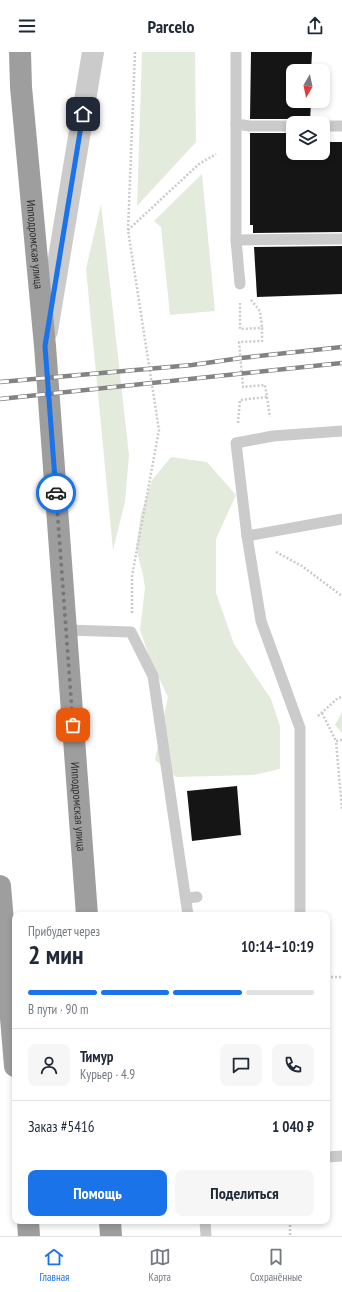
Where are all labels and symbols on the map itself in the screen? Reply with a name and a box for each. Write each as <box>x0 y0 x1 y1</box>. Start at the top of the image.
north arrow <box>286 64 330 108</box>
pin <box>66 97 100 131</box>
street label: Ипподромская улица <box>24 199 47 290</box>
courier <box>36 473 76 513</box>
pin <box>56 708 90 742</box>
street label: Ипподромская улица <box>68 761 90 852</box>

